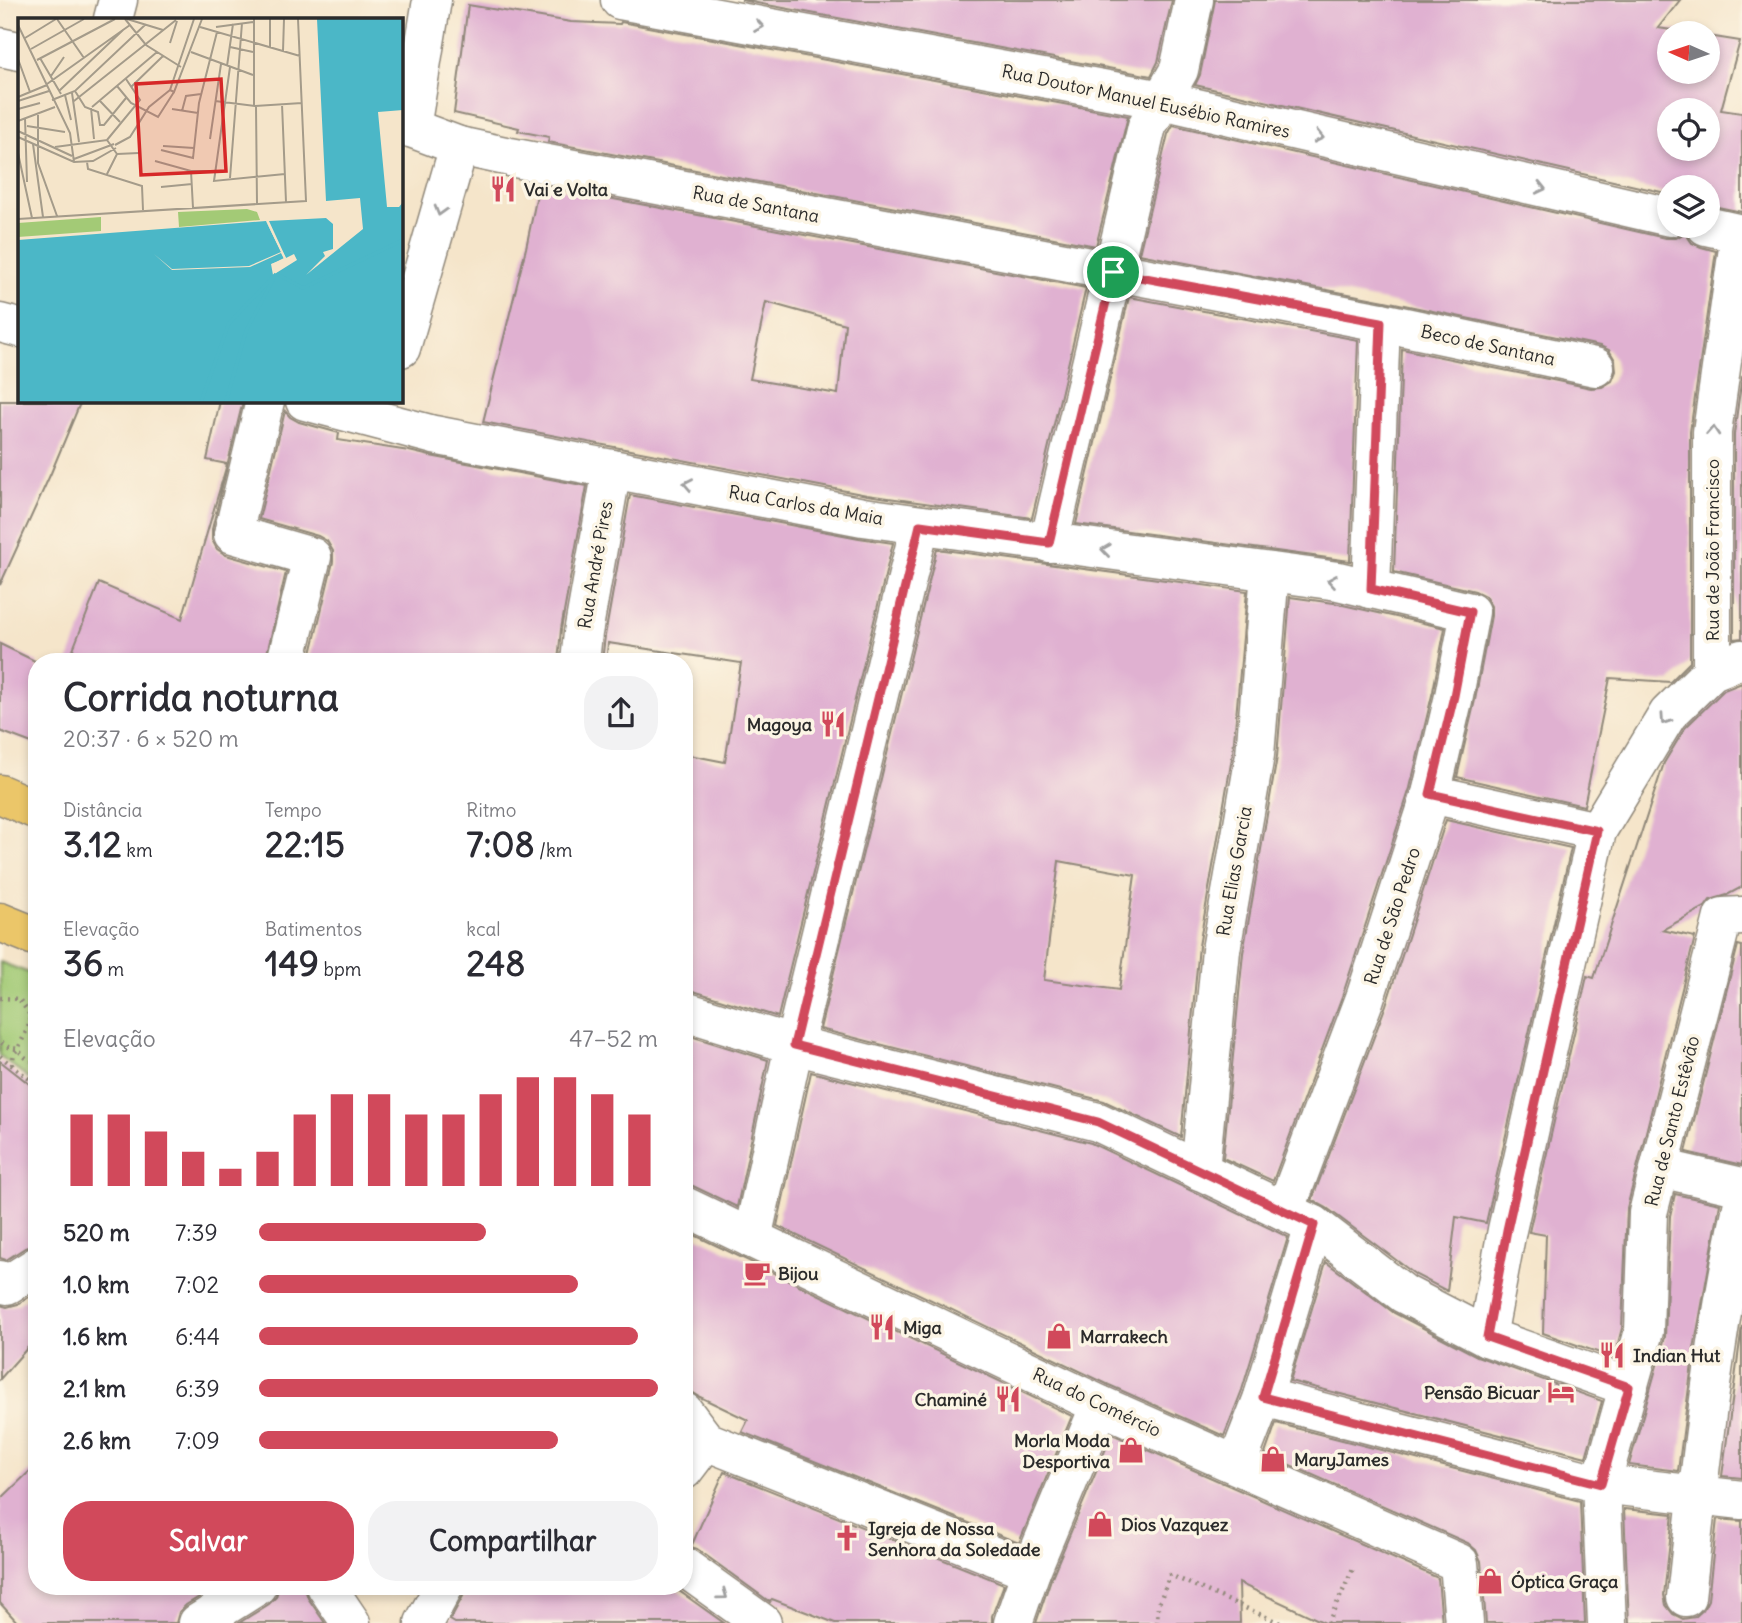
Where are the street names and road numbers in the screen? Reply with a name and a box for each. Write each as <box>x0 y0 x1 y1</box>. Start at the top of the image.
street label: Rua Doutor Manuel Eusébio Ramires <box>1000 59 1292 143</box>
street label: Rua de Santana <box>691 180 821 228</box>
street label: Beco de Santana <box>1419 320 1557 370</box>
street label: Rua de João Francisco <box>1701 459 1724 641</box>
street label: Rua Carlos da Maia <box>727 480 885 530</box>
street label: Rua André Pires <box>572 499 618 631</box>
street label: Rua Elias Garcia <box>1211 804 1257 938</box>
street label: Rua de São Pedro <box>1359 844 1425 988</box>
street label: Rua de Santo Estêvão <box>1640 1033 1704 1209</box>
street label: Rua do Comércio <box>1029 1362 1165 1442</box>

